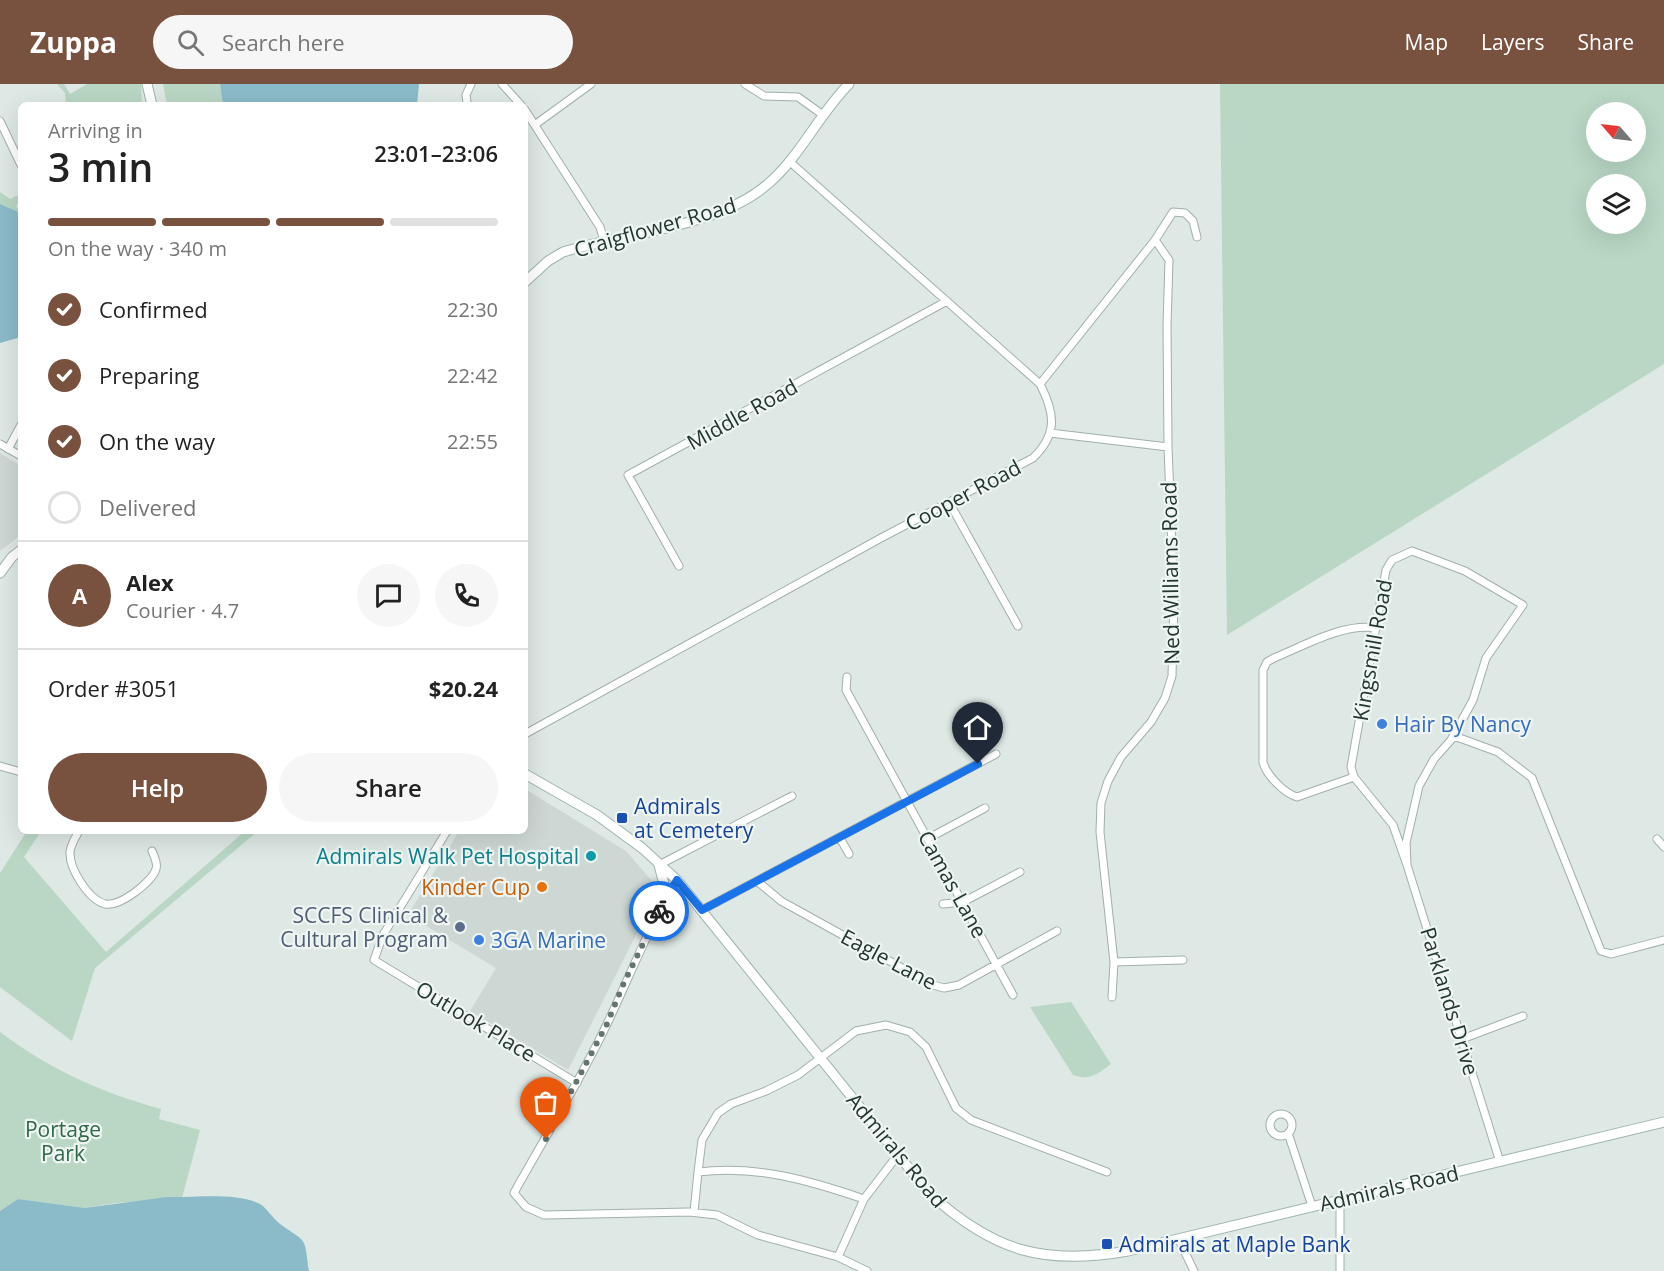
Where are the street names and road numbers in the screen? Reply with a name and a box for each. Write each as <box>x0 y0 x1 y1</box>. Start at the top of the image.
street label: Craigflower Road <box>571 190 739 264</box>
street label: Middle Road <box>682 372 802 456</box>
street label: Cooper Road <box>900 453 1026 537</box>
street label: Ned Williams Road <box>1154 481 1186 665</box>
street label: Kingsmill Road <box>1346 577 1398 723</box>
street label: Camas Lane <box>912 825 994 943</box>
street label: Eagle Lane <box>836 922 942 996</box>
street label: Parklands Drive <box>1414 924 1486 1078</box>
street label: Outlook Place <box>411 974 541 1068</box>
street label: Admirals Road <box>841 1087 953 1213</box>
street label: Admirals Road <box>1317 1158 1461 1218</box>

